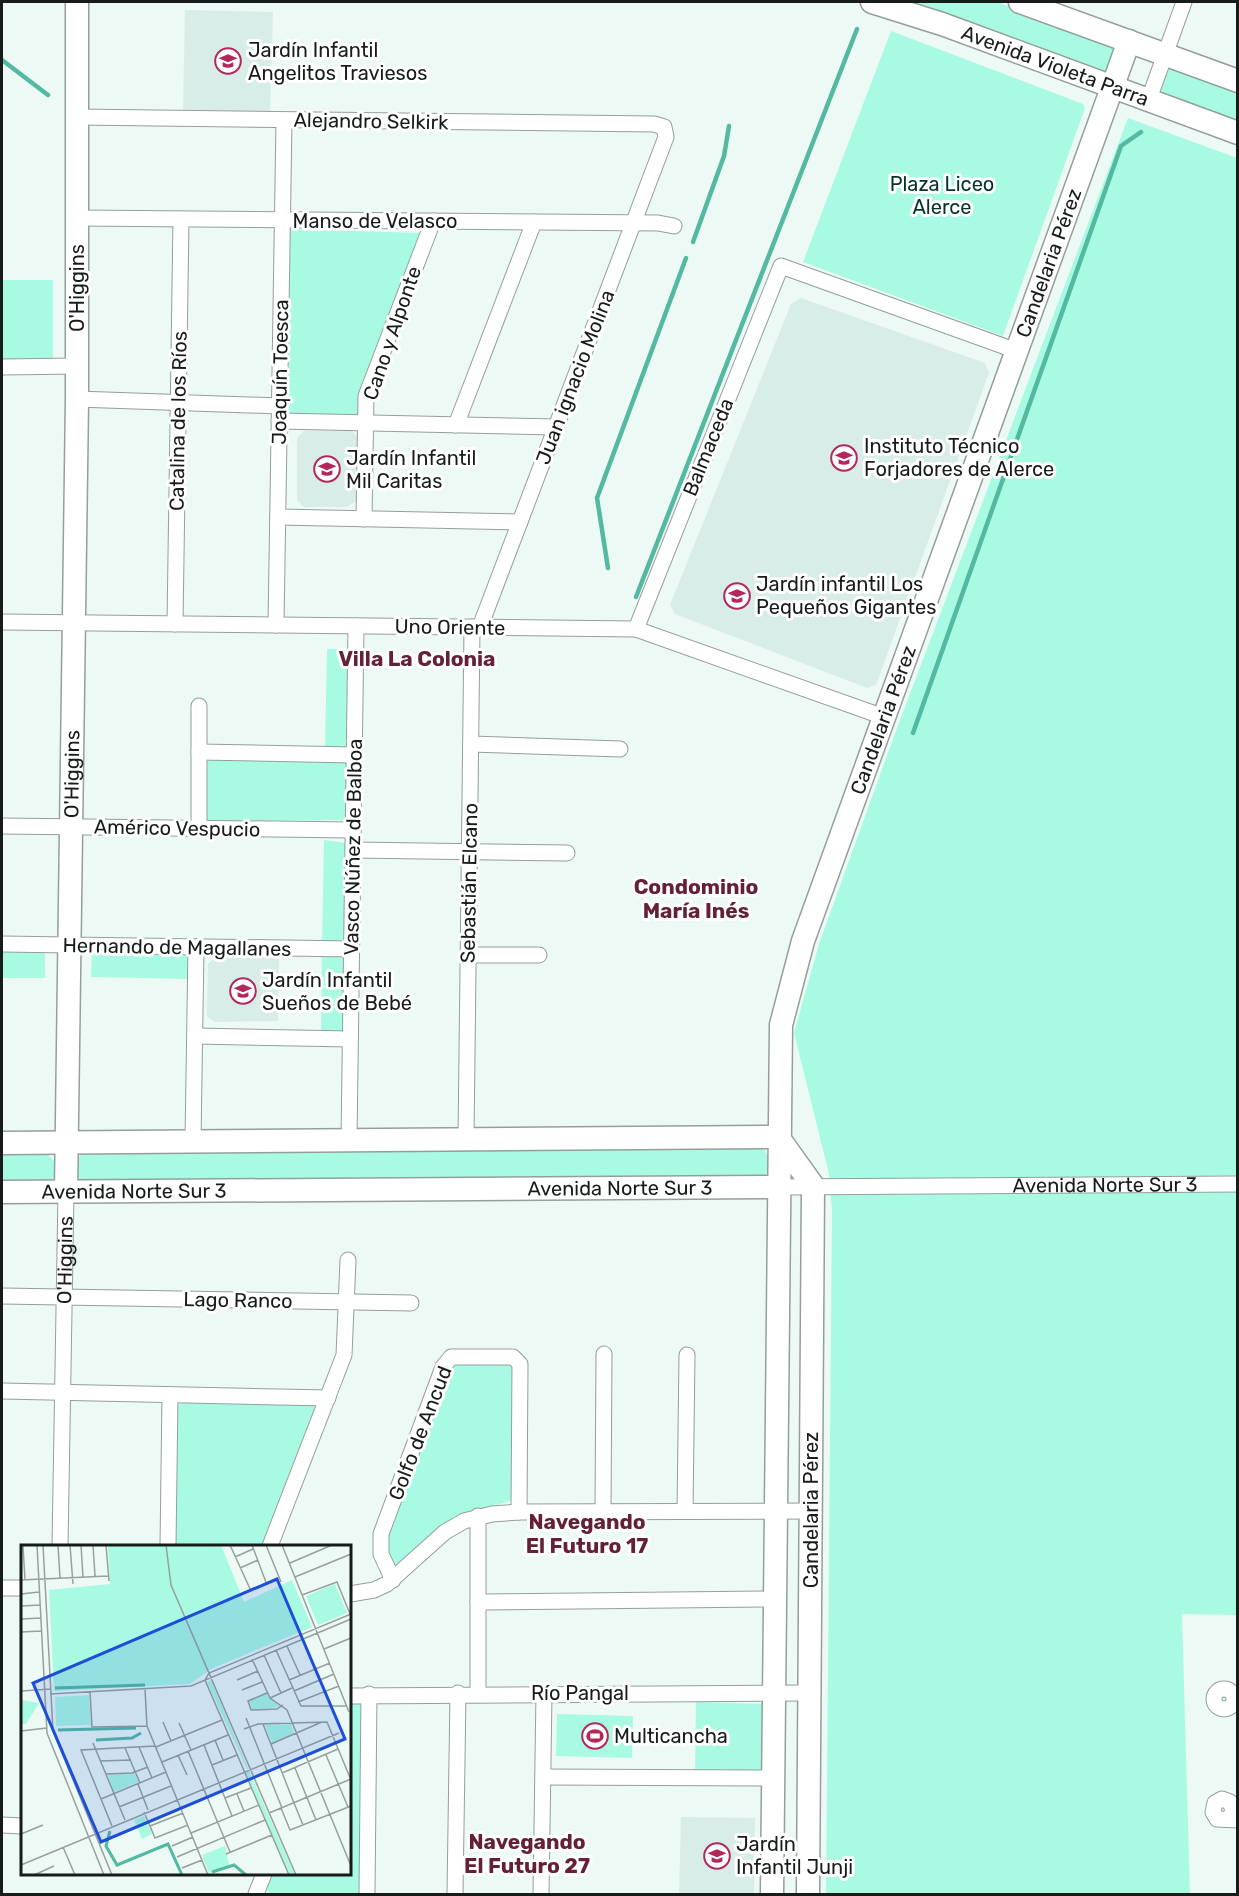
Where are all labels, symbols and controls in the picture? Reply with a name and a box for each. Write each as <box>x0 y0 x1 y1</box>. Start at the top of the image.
street label: Avenida Violeta Parra <box>958 20 1152 111</box>
place label: Jardín Infantil Angelitos Traviesos <box>248 38 428 85</box>
school or university icon: Jardín Infantil Angelitos Traviesos <box>213 46 243 76</box>
street label: Alejandro Selkirk <box>293 108 449 134</box>
park label: Plaza Liceo Alerce <box>890 172 994 219</box>
street label: Candelaria Pérez <box>1011 185 1087 341</box>
street label: Manso de Velasco <box>293 209 457 233</box>
street label: O'Higgins <box>65 244 89 332</box>
street label: Cano y Alponte <box>358 263 426 403</box>
street label: Juan ignacio Molina <box>531 286 619 468</box>
street label: Joaquín Toesca <box>267 299 293 445</box>
street label: Catalina de los Ríos <box>164 331 192 511</box>
street label: Balmaceda <box>678 395 738 499</box>
place label: Instituto Técnico Forjadores de Alerce <box>864 434 1054 481</box>
school or university icon: Instituto Técnico Forjadores de Alerce <box>829 443 859 473</box>
place label: Jardín Infantil Mil Caritas <box>346 446 476 493</box>
school or university icon: Jardín Infantil Mil Caritas <box>312 454 342 484</box>
place label: Jardín infantil Los Pequeños Gigantes <box>756 572 936 619</box>
school or university icon: Jardín infantil Los Pequeños Gigantes <box>722 581 752 611</box>
street label: Uno Oriente <box>394 614 506 640</box>
street label: Candelaria Pérez <box>845 642 921 798</box>
district label: Villa La Colonia <box>339 646 495 671</box>
street label: O'Higgins <box>59 730 84 818</box>
street label: Vasco Núñez de Balboa <box>339 738 367 956</box>
street label: Sebastián Elcano <box>456 803 482 963</box>
street label: Américo Vespucio <box>94 815 260 841</box>
district label: Condominio María Inés <box>634 874 758 923</box>
street label: Hernando de Magallanes <box>62 933 292 961</box>
place label: Jardín Infantil Sueños de Bebé <box>262 968 412 1015</box>
school or university icon: Jardín Infantil Sueños de Bebé <box>228 976 258 1006</box>
street label: Avenida Norte Sur 3 <box>1012 1172 1198 1197</box>
street label: Avenida Norte Sur 3 <box>527 1175 713 1201</box>
street label: Avenida Norte Sur 3 <box>41 1179 227 1204</box>
street label: O'Higgins <box>52 1216 78 1304</box>
street label: Lago Ranco <box>183 1287 293 1313</box>
street label: Golfo de Ancud <box>383 1362 457 1504</box>
street label: Candelaria Pérez <box>799 1432 823 1588</box>
district label: Navegando El Futuro 17 <box>526 1509 648 1558</box>
inset map <box>21 1545 351 1875</box>
street label: Río Pangal <box>531 1681 629 1705</box>
sports icon: Multicancha <box>580 1721 610 1751</box>
place label: Multicancha <box>614 1724 728 1748</box>
district label: Navegando El Futuro 27 <box>464 1829 590 1878</box>
place label: Jardín Infantil Junji <box>736 1832 853 1879</box>
school or university icon: Jardín Infantil Junji <box>702 1841 732 1871</box>

